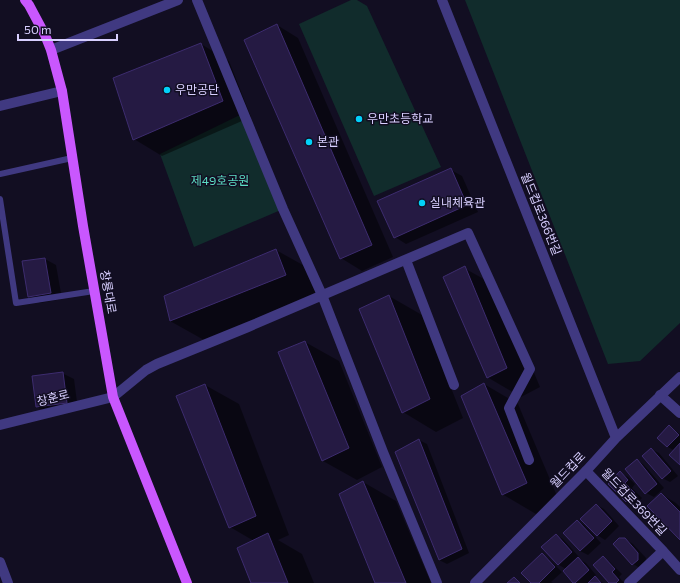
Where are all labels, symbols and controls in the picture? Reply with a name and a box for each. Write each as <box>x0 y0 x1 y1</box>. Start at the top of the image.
scale bar <box>18 16 117 42</box>
text: 50 m <box>24 22 52 36</box>
place label: 우만공단 <box>175 82 219 96</box>
marker: 우만공단 <box>162 85 172 95</box>
place label: 우만초등학교 <box>367 111 433 125</box>
marker: 우만초등학교 <box>354 114 364 124</box>
place label: 본관 <box>317 134 339 148</box>
marker: 본관 <box>304 137 314 147</box>
street label: 월드컵로366번길 <box>519 170 565 257</box>
park label: 제49호공원 <box>191 173 249 187</box>
place label: 실내체육관 <box>430 195 485 209</box>
marker: 실내체육관 <box>417 198 427 208</box>
street label: 창룡대로 <box>98 269 120 315</box>
street label: 창훈로 <box>35 386 71 408</box>
street label: 월드컵로 <box>547 449 588 490</box>
street label: 월드컵로369번길 <box>599 465 670 538</box>

